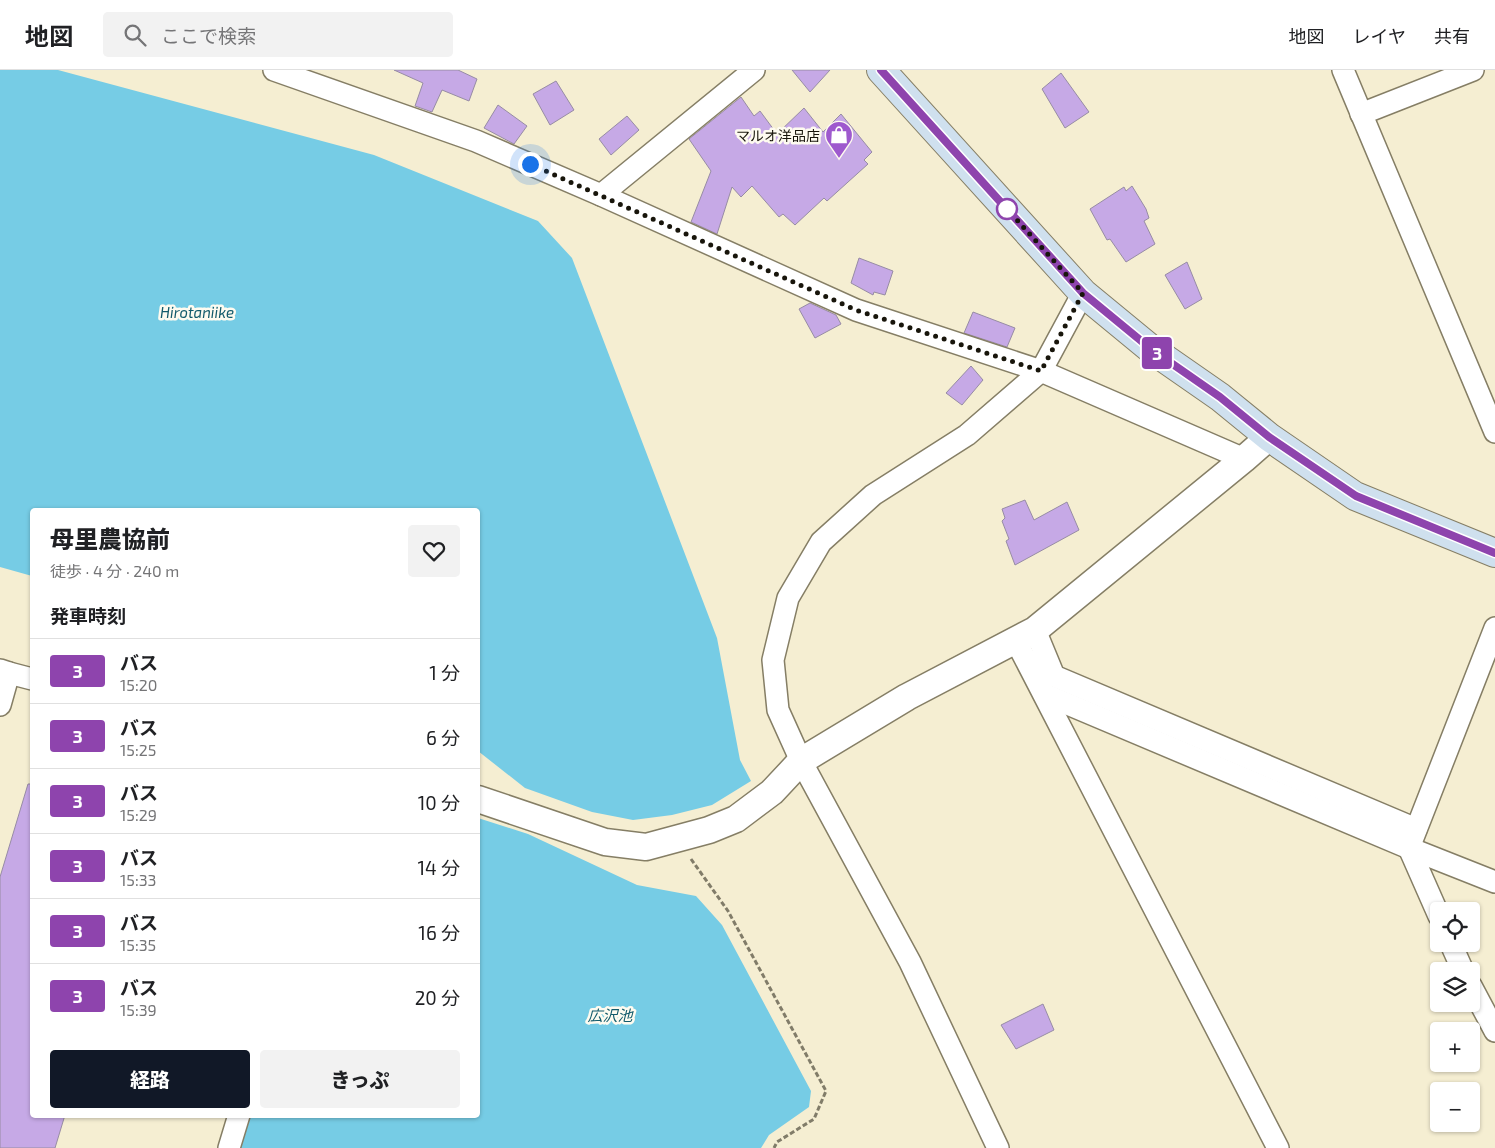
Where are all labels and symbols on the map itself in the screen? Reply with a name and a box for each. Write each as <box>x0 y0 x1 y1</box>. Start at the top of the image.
shop icon: マルオ洋品店 <box>824 120 854 159</box>
place label: マルオ洋品店 <box>736 127 820 144</box>
your location <box>518 152 543 177</box>
unlabelled marker <box>996 198 1018 220</box>
water label: Hirotaniike <box>160 303 234 321</box>
line badge: 3 <box>1141 337 1173 369</box>
water label: 広沢池 <box>587 1006 634 1024</box>

